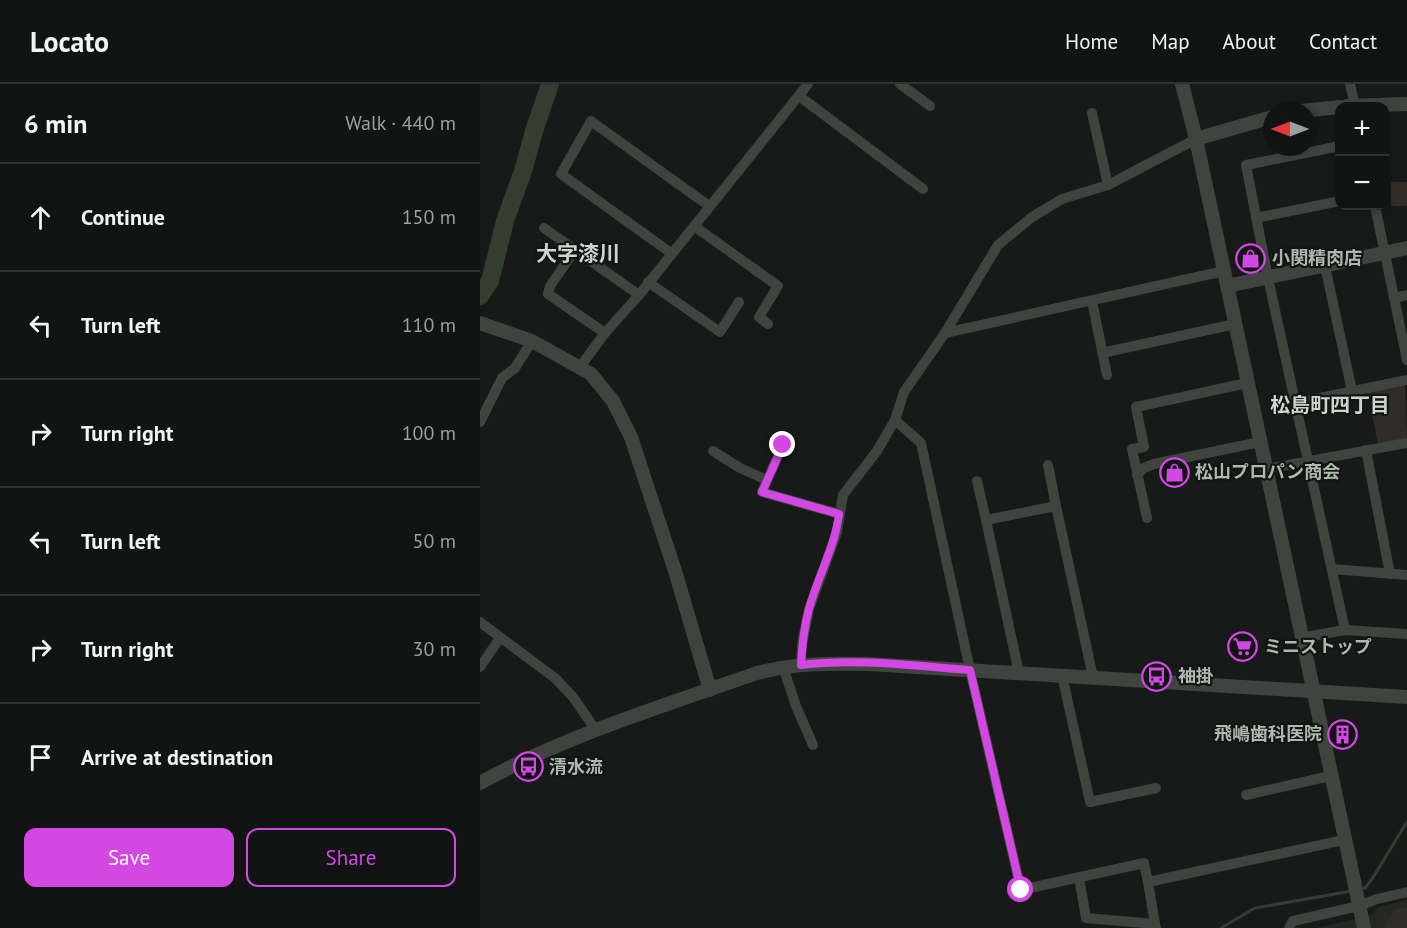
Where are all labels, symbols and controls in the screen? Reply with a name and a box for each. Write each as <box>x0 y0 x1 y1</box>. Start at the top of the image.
text: Locato <box>30 23 109 60</box>
text: Home <box>1065 28 1118 55</box>
text: Map <box>1151 28 1190 55</box>
text: About <box>1223 28 1276 55</box>
text: Contact <box>1309 28 1377 55</box>
north arrow <box>1263 102 1317 156</box>
map controls <box>1335 102 1389 210</box>
button: + <box>1335 102 1389 156</box>
text: 6 min <box>24 107 87 140</box>
text: Walk · 440 m <box>345 110 456 136</box>
button: − <box>1335 156 1389 210</box>
icon: ahead <box>24 201 57 234</box>
text: Continue <box>81 203 165 231</box>
text: 150 m <box>402 204 456 230</box>
district label: 大字漆川 <box>536 240 620 267</box>
shop icon: 小関精肉店 <box>1235 242 1267 274</box>
place label: 小関精肉店 <box>1272 246 1362 269</box>
icon: left <box>24 309 57 342</box>
text: Turn left <box>81 311 161 339</box>
text: 110 m <box>402 312 456 338</box>
district label: 松島町四丁目 <box>1270 392 1390 418</box>
icon: right <box>24 417 57 450</box>
text: Turn right <box>81 419 173 447</box>
text: 100 m <box>402 420 456 446</box>
route end <box>769 431 795 457</box>
shop icon: 松山プロパン商会 <box>1158 456 1190 488</box>
place label: 松山プロパン商会 <box>1195 460 1340 483</box>
icon: left <box>24 525 57 558</box>
text: Turn left <box>81 527 161 555</box>
text: 50 m <box>413 528 456 554</box>
supermarket icon: ミニストップ <box>1227 631 1259 663</box>
icon: right <box>24 633 57 666</box>
text: Turn right <box>81 635 173 663</box>
place label: ミニストップ <box>1264 635 1372 658</box>
text: 30 m <box>413 636 456 662</box>
bus stop icon: 袖掛 <box>1141 660 1173 692</box>
place label: 袖掛 <box>1178 664 1214 687</box>
building icon: 飛嶋歯科医院 <box>1327 718 1359 750</box>
place label: 飛嶋歯科医院 <box>1214 722 1322 745</box>
icon: arrive <box>24 741 57 774</box>
text: Arrive at destination <box>81 743 273 771</box>
bus stop icon: 清水流 <box>512 751 544 783</box>
place label: 清水流 <box>549 755 603 778</box>
button: Save <box>24 828 234 887</box>
button: Share <box>246 828 456 887</box>
route start <box>1007 876 1033 902</box>

